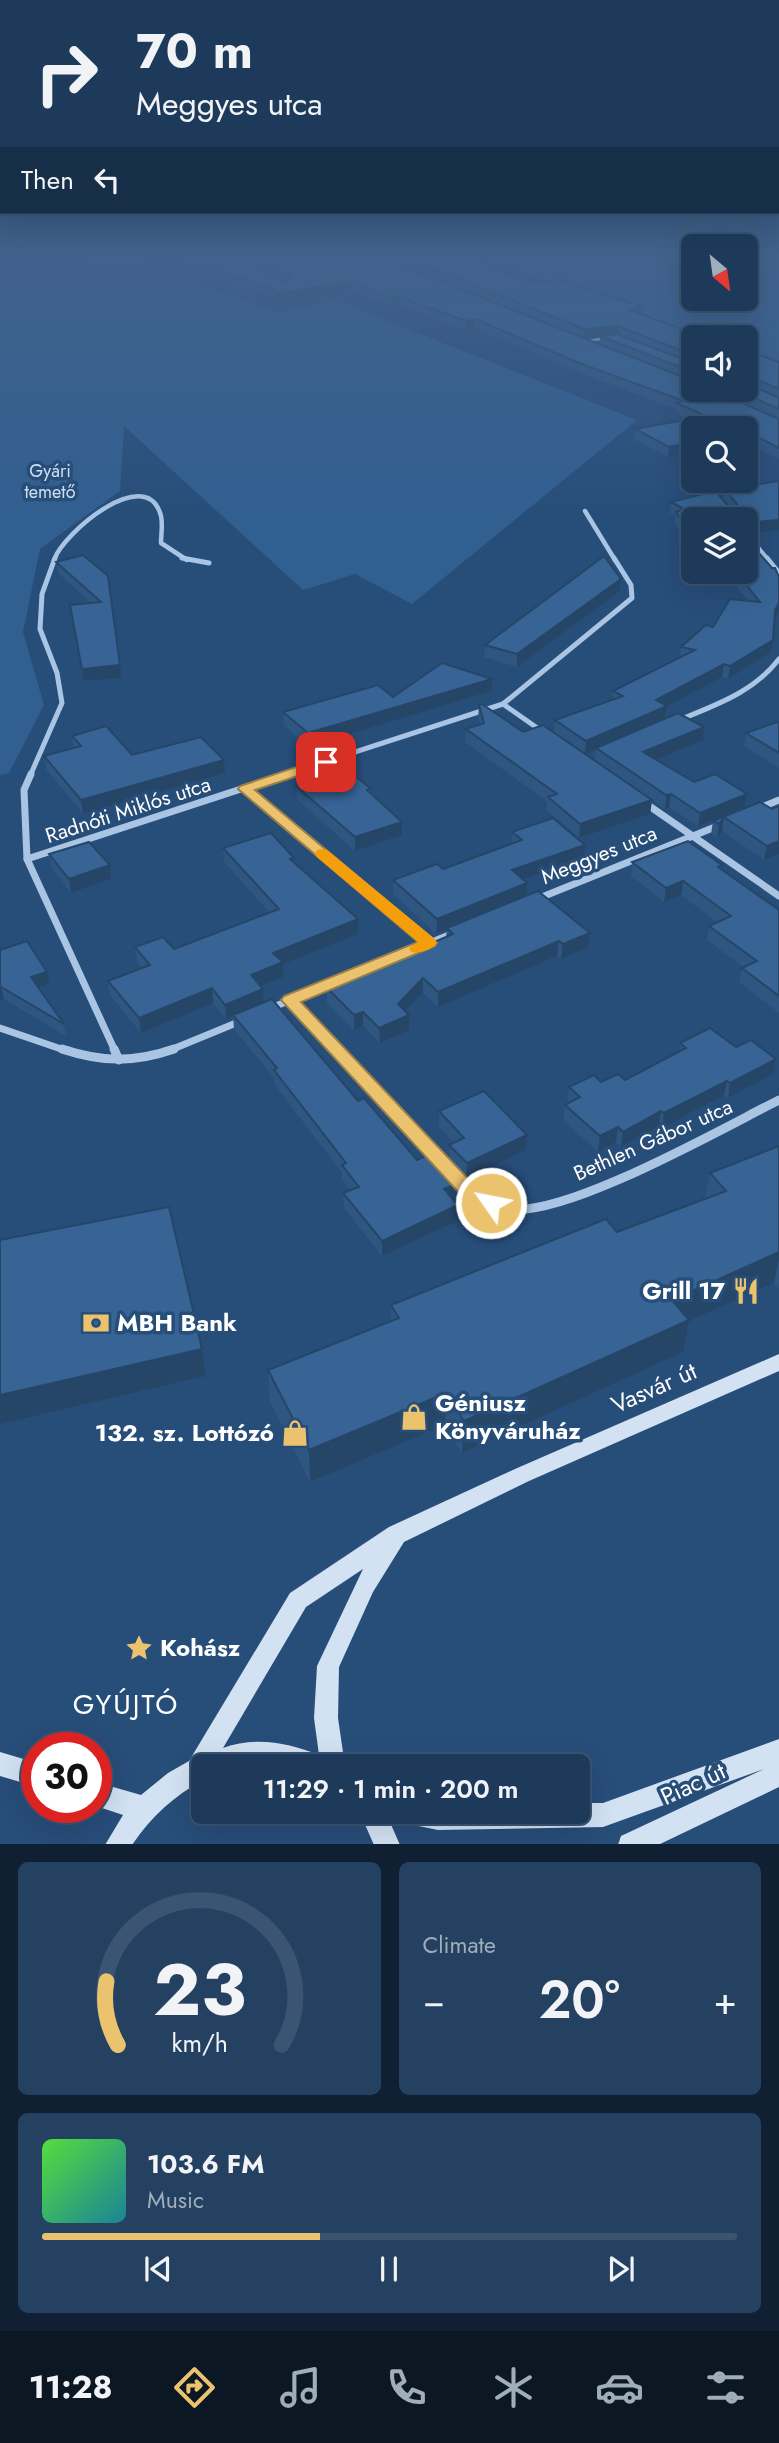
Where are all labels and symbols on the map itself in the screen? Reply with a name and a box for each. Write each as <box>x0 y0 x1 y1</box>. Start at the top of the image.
north arrow <box>681 234 758 312</box>
park label: Gyári temető <box>24 458 76 505</box>
pin <box>296 732 356 792</box>
street label: Radnóti Miklós utca <box>42 769 214 851</box>
street label: Meggyes utca <box>537 818 661 892</box>
street label: Bethlen Gábor utca <box>569 1091 737 1189</box>
position arrow <box>454 1166 528 1240</box>
place label: Grill 17 <box>642 1273 726 1308</box>
restaurant icon: Grill 17 <box>731 1276 761 1306</box>
place label: MBH Bank <box>117 1305 237 1340</box>
bank icon: MBH Bank <box>81 1308 111 1338</box>
street label: Vasvár út <box>605 1353 702 1422</box>
place label: Géniusz Könyváruház <box>435 1385 581 1448</box>
shop icon: Géniusz Könyváruház <box>399 1402 429 1432</box>
place label: 132. sz. Lottózó <box>95 1415 274 1450</box>
shop icon: 132. sz. Lottózó <box>280 1418 310 1448</box>
place label: Kohász <box>160 1630 241 1665</box>
place icon: Kohász <box>124 1633 154 1663</box>
district label: GYÚJTÓ <box>73 1684 179 1725</box>
speed limit sign: 30 <box>21 1732 112 1823</box>
street label: Piac út <box>655 1753 731 1814</box>

